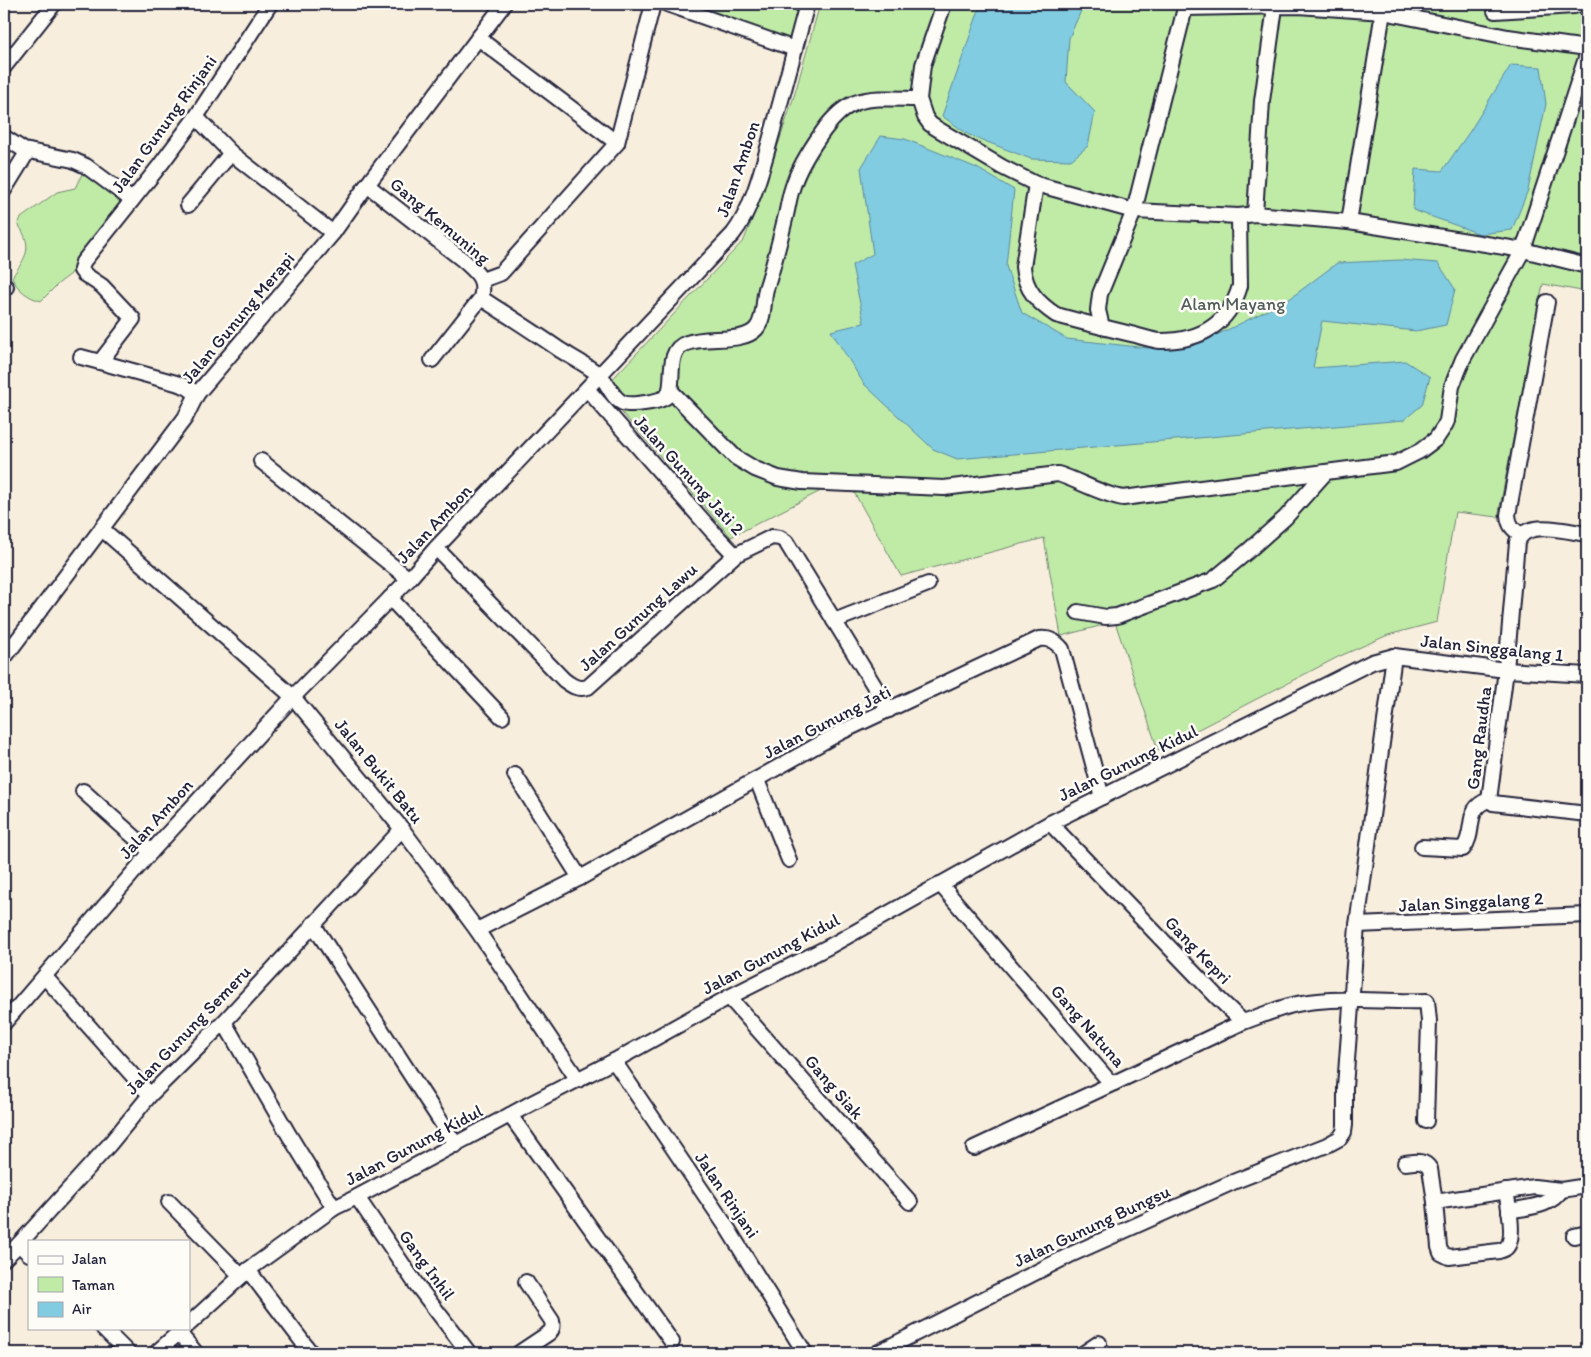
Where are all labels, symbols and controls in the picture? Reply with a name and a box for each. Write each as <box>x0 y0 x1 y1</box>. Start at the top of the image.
street label: Jalan Gunung Rinjani <box>107 51 221 197</box>
street label: Jalan Ambon <box>711 118 765 220</box>
street label: Gang Kemuning <box>386 173 495 270</box>
street label: Jalan Gunung Merapi <box>177 248 299 388</box>
park label: Alam Mayang <box>1181 293 1286 315</box>
street label: Jalan Gunung Jati 2 <box>629 410 749 540</box>
street label: Jalan Ambon <box>392 480 476 568</box>
street label: Jalan Gunung Lawu <box>574 558 702 676</box>
street label: Jalan Singgalang 1 <box>1419 630 1565 666</box>
street label: Jalan Gunung Jati <box>759 680 895 764</box>
street label: Gang Raudha <box>1462 684 1496 791</box>
street label: Jalan Bukit Batu <box>330 714 428 828</box>
street label: Jalan Gunung Kidul <box>1055 720 1201 806</box>
street label: Jalan Ambon <box>114 774 198 864</box>
street label: Jalan Singgalang 2 <box>1398 887 1544 917</box>
street label: Jalan Gunung Kidul <box>699 909 843 999</box>
street label: Gang Kepri <box>1160 911 1236 989</box>
street label: Jalan Gunung Semeru <box>121 961 255 1099</box>
street label: Gang Natuna <box>1046 980 1130 1072</box>
street label: Gang Siak <box>800 1050 869 1124</box>
street label: Jalan Gunung Kidul <box>342 1100 486 1190</box>
street label: Jalan Rinjani <box>690 1148 764 1242</box>
street label: Jalan Gunung Bungsu <box>1010 1180 1174 1272</box>
street label: Gang Inhil <box>394 1226 460 1304</box>
legend <box>28 1240 190 1330</box>
text: Jalan <box>72 1250 106 1268</box>
text: Taman <box>72 1276 115 1294</box>
text: Air <box>72 1300 91 1318</box>

